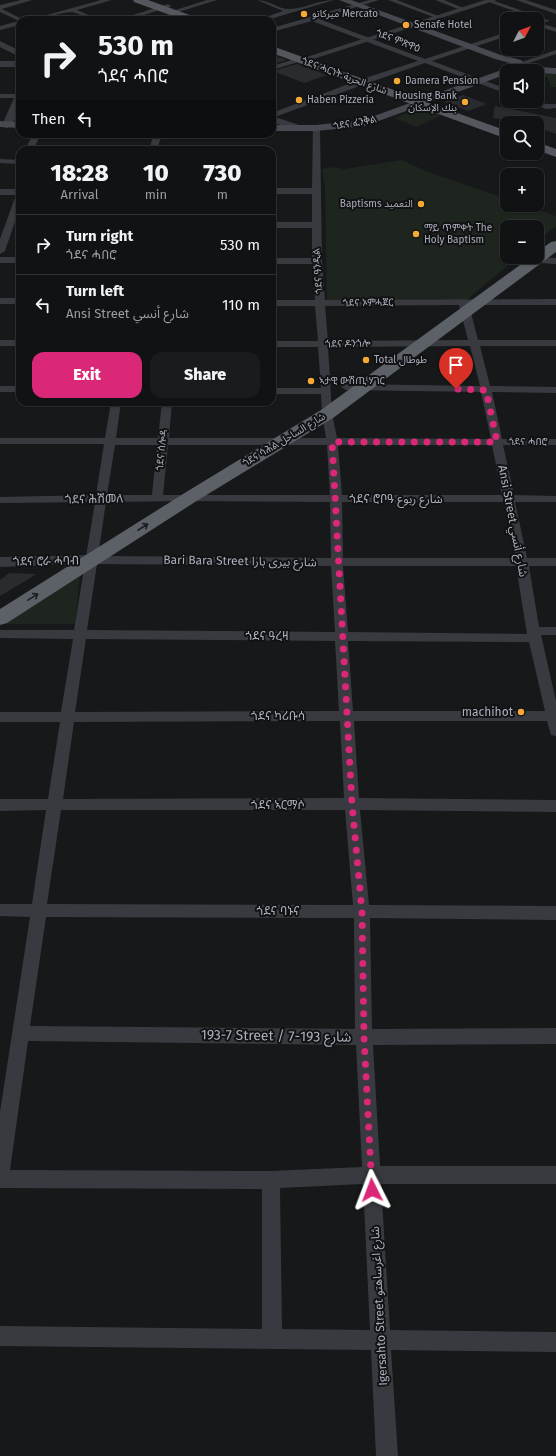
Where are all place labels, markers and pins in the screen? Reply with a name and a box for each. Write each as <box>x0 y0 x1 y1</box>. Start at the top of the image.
place label: ميركاتو Mercato <box>312 8 378 20</box>
marker: ميركاتو Mercato <box>299 9 309 19</box>
place label: Senafe Hotel <box>414 19 472 31</box>
marker: Senafe Hotel <box>401 20 411 30</box>
place label: Damera Pension <box>405 75 478 87</box>
marker: Damera Pension <box>392 76 402 86</box>
place label: Housing Bank بنك الإسكان <box>395 90 458 114</box>
place label: Haben Pizzeria <box>307 94 374 106</box>
marker: Haben Pizzeria <box>294 95 304 105</box>
marker: Housing Bank بنك الإسكان <box>460 97 470 107</box>
place label: Baptisms التعميد <box>340 198 413 210</box>
marker: Baptisms التعميد <box>416 199 426 209</box>
place label: ማይ ጥምቀት The Holy Baptism <box>424 222 492 246</box>
marker: ማይ ጥምቀት The Holy Baptism <box>411 229 421 239</box>
pin <box>439 348 473 389</box>
place label: Total طوطال <box>374 354 427 366</box>
marker: Total طوطال <box>361 355 371 365</box>
place label: ኣታዊ ውሽጢ ሃገር <box>319 375 385 387</box>
marker: ኣታዊ ውሽጢ ሃገር <box>306 376 316 386</box>
place label: machihot <box>462 705 514 719</box>
marker: machihot <box>516 707 526 717</box>

